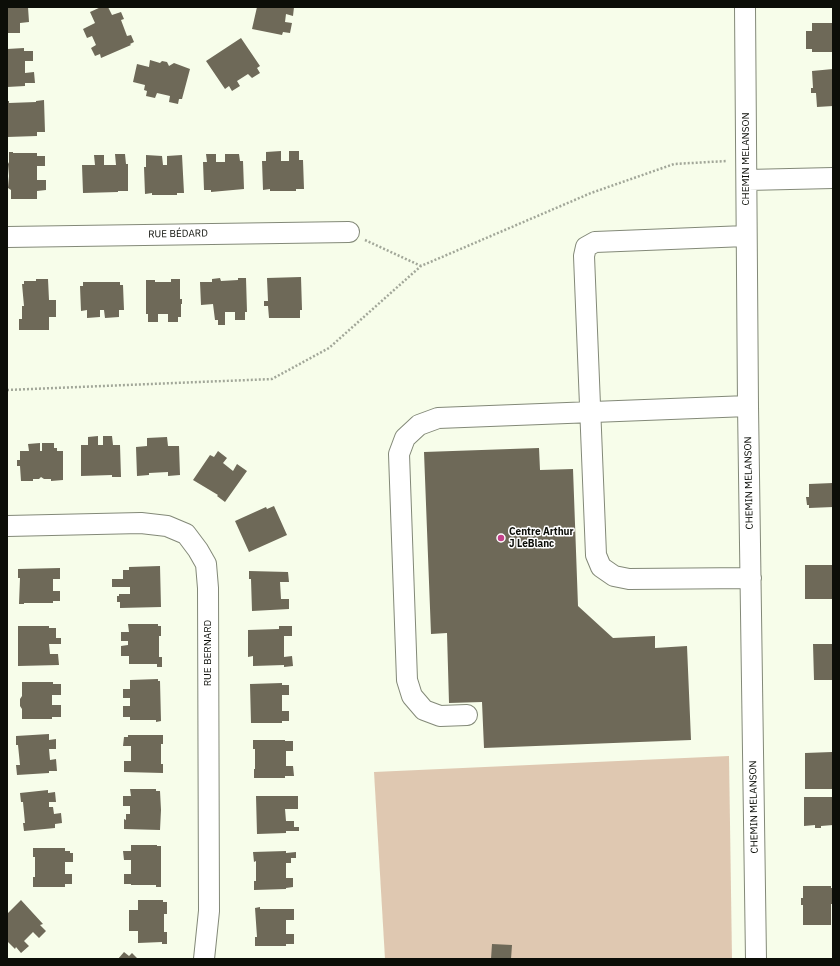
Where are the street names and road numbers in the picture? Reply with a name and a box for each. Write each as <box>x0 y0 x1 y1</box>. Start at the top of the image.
street label: CHEMIN MELANSON <box>740 112 752 206</box>
street label: RUE BÉDARD <box>148 227 208 241</box>
street label: CHEMIN MELANSON <box>742 436 756 530</box>
street label: RUE BERNARD <box>202 620 214 686</box>
street label: CHEMIN MELANSON <box>747 760 761 854</box>

